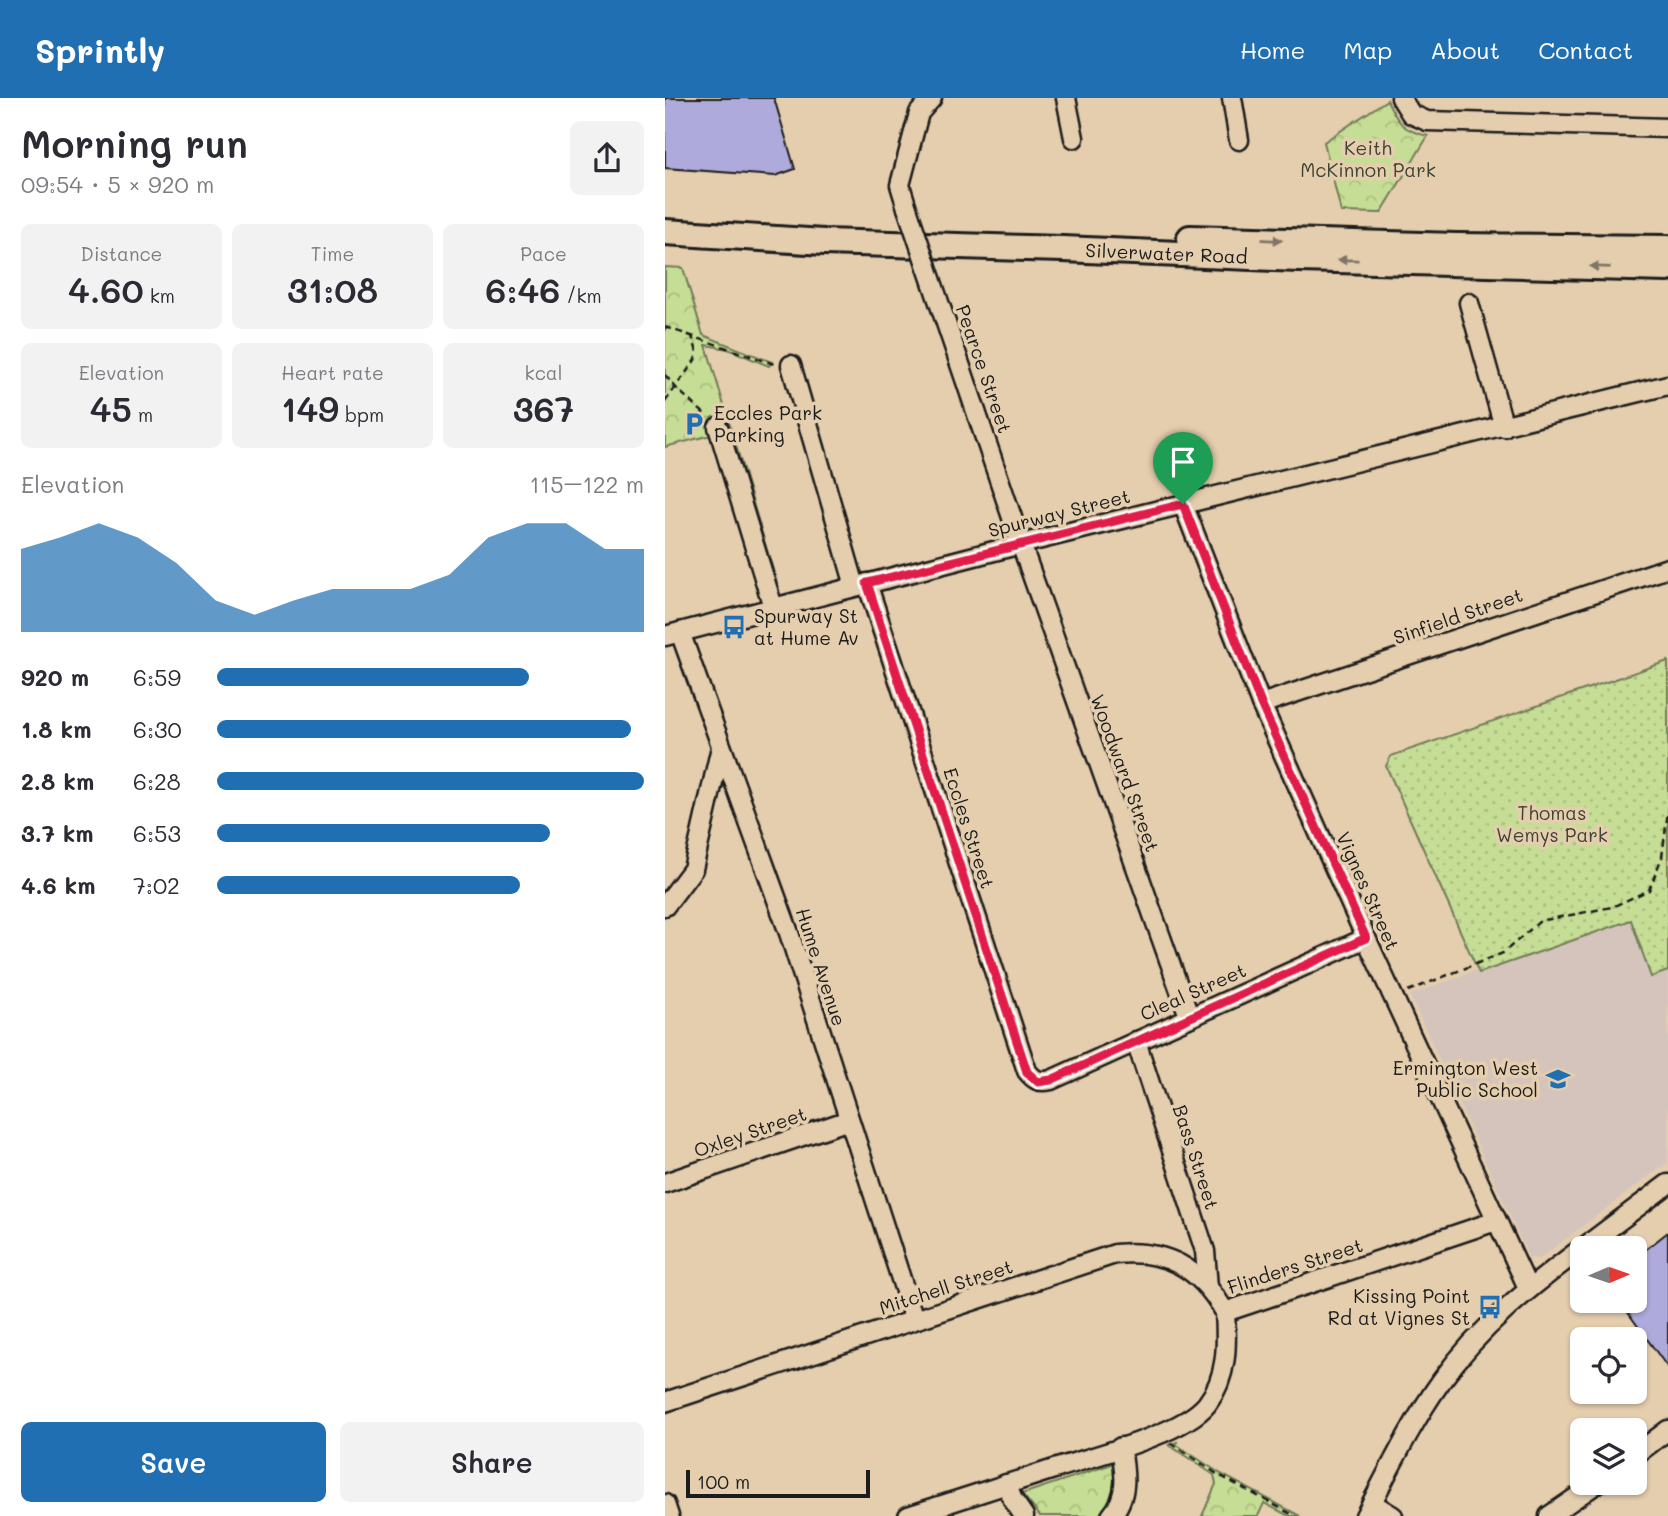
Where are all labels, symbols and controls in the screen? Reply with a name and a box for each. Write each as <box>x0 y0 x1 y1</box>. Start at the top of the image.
text: Sprintly <box>35 28 165 71</box>
text: Home <box>1240 34 1305 65</box>
text: Map <box>1343 34 1392 65</box>
text: About <box>1430 34 1500 65</box>
text: Contact <box>1538 34 1633 65</box>
text: Morning run <box>21 118 248 168</box>
button: share <box>570 121 644 195</box>
park label: Keith McKinnon Park <box>1300 135 1436 182</box>
text: 09:54 · 5 × 920 m <box>21 169 214 199</box>
one-way arrow <box>1261 235 1283 246</box>
street label: Silverwater Road <box>1085 237 1248 269</box>
text: Distance <box>81 241 162 266</box>
text: Time <box>311 241 354 266</box>
text: Pace <box>520 241 567 266</box>
one-way arrow <box>1337 255 1359 266</box>
one-way arrow <box>1589 262 1611 273</box>
text: 4.60 <box>68 266 144 312</box>
text: 31:08 <box>287 266 378 312</box>
text: 6:46 <box>485 266 560 312</box>
text: km <box>144 283 175 308</box>
text: /km <box>560 283 602 308</box>
street label: Pearce Street <box>951 301 1018 436</box>
text: Elevation <box>79 360 164 385</box>
text: Heart rate <box>281 360 384 385</box>
text: kcal <box>525 360 562 385</box>
text: 45 <box>90 385 132 431</box>
text: 149 <box>281 385 339 431</box>
text: 367 <box>513 385 574 431</box>
place label: Eccles Park Parking <box>714 400 822 447</box>
text: m <box>132 402 153 427</box>
text: bpm <box>339 402 384 427</box>
parking icon: Eccles Park Parking <box>680 410 708 438</box>
pin <box>1153 432 1213 504</box>
icon: arrive <box>1164 443 1202 481</box>
text: Elevation <box>21 469 124 499</box>
text: 115–122 m <box>530 469 644 499</box>
street label: Spurway Street <box>985 483 1132 542</box>
street label: Sinfield Street <box>1390 582 1526 649</box>
place label: Spurway St at Hume Av <box>754 603 859 650</box>
bus stop icon: Spurway St at Hume Av <box>720 613 748 641</box>
text: 920 m <box>21 662 89 692</box>
text: 6:59 <box>133 662 181 692</box>
street label: Woodward Street <box>1085 691 1166 855</box>
text: 1.8 km <box>21 714 91 744</box>
text: 6:30 <box>133 714 182 744</box>
street label: Eccles Street <box>938 764 1001 891</box>
text: 2.8 km <box>21 766 94 796</box>
text: 6:28 <box>133 766 181 796</box>
park label: Thomas Wemys Park <box>1496 800 1608 847</box>
text: 3.7 km <box>21 818 94 848</box>
text: 6:53 <box>133 818 181 848</box>
street label: Vignes Street <box>1331 828 1406 954</box>
text: 4.6 km <box>21 870 96 900</box>
text: 7:02 <box>133 870 180 900</box>
street label: Hume Avenue <box>791 905 852 1029</box>
street label: Cleal Street <box>1136 957 1250 1026</box>
place label: Ermington West Public School <box>1393 1055 1538 1102</box>
school or university icon: Ermington West Public School <box>1544 1065 1572 1093</box>
street label: Oxley Street <box>690 1101 810 1163</box>
street label: Bass Street <box>1168 1101 1225 1212</box>
street label: Flinders Street <box>1224 1232 1366 1299</box>
north arrow <box>1570 1236 1647 1312</box>
map controls <box>1570 1236 1647 1495</box>
street label: Mitchell Street <box>876 1253 1016 1320</box>
place label: Kissing Point Rd at Vignes St <box>1328 1283 1470 1330</box>
bus stop icon: Kissing Point Rd at Vignes St <box>1476 1293 1504 1321</box>
button: locate <box>1570 1327 1647 1404</box>
button: layers <box>1570 1418 1647 1495</box>
button: Save <box>21 1422 326 1502</box>
button: Share <box>340 1422 644 1502</box>
scale bar <box>686 1467 870 1499</box>
text: 100 m <box>697 1469 750 1494</box>

